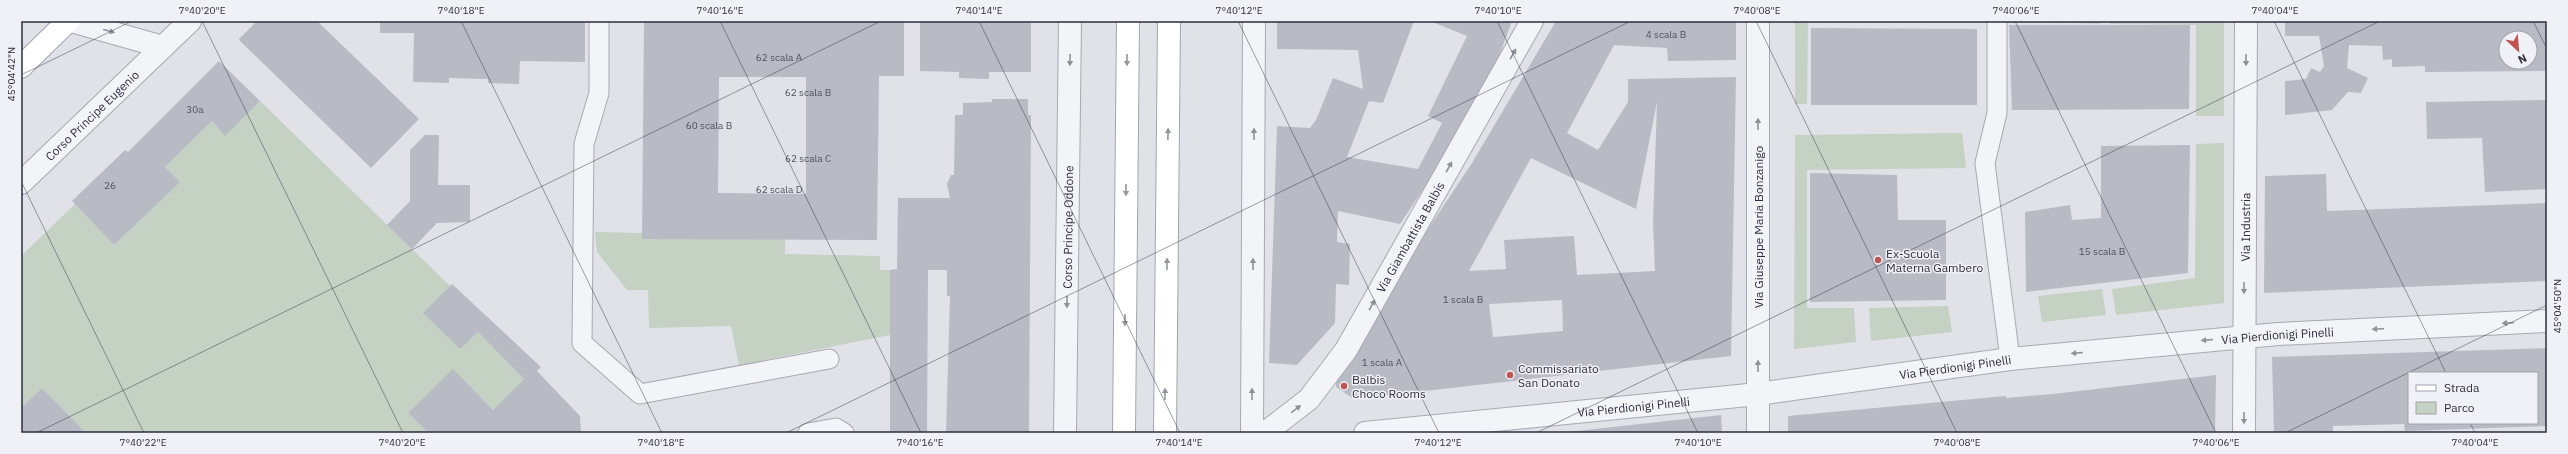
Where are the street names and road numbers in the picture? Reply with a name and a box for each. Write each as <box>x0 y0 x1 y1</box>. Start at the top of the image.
street label: Corso Principe Eugenio <box>42 67 142 164</box>
street label: Via Giuseppe Maria Bonzanigo <box>1751 146 1766 308</box>
street label: Corso Principe Oddone <box>1059 165 1076 289</box>
street label: Via Giambattista Balbis <box>1373 179 1447 295</box>
street label: Via Industria <box>2237 192 2253 261</box>
street label: Via Pierdionigi Pinelli <box>2221 324 2334 347</box>
street label: Via Pierdionigi Pinelli <box>1898 351 2012 382</box>
street label: Via Pierdionigi Pinelli <box>1577 393 1691 419</box>

